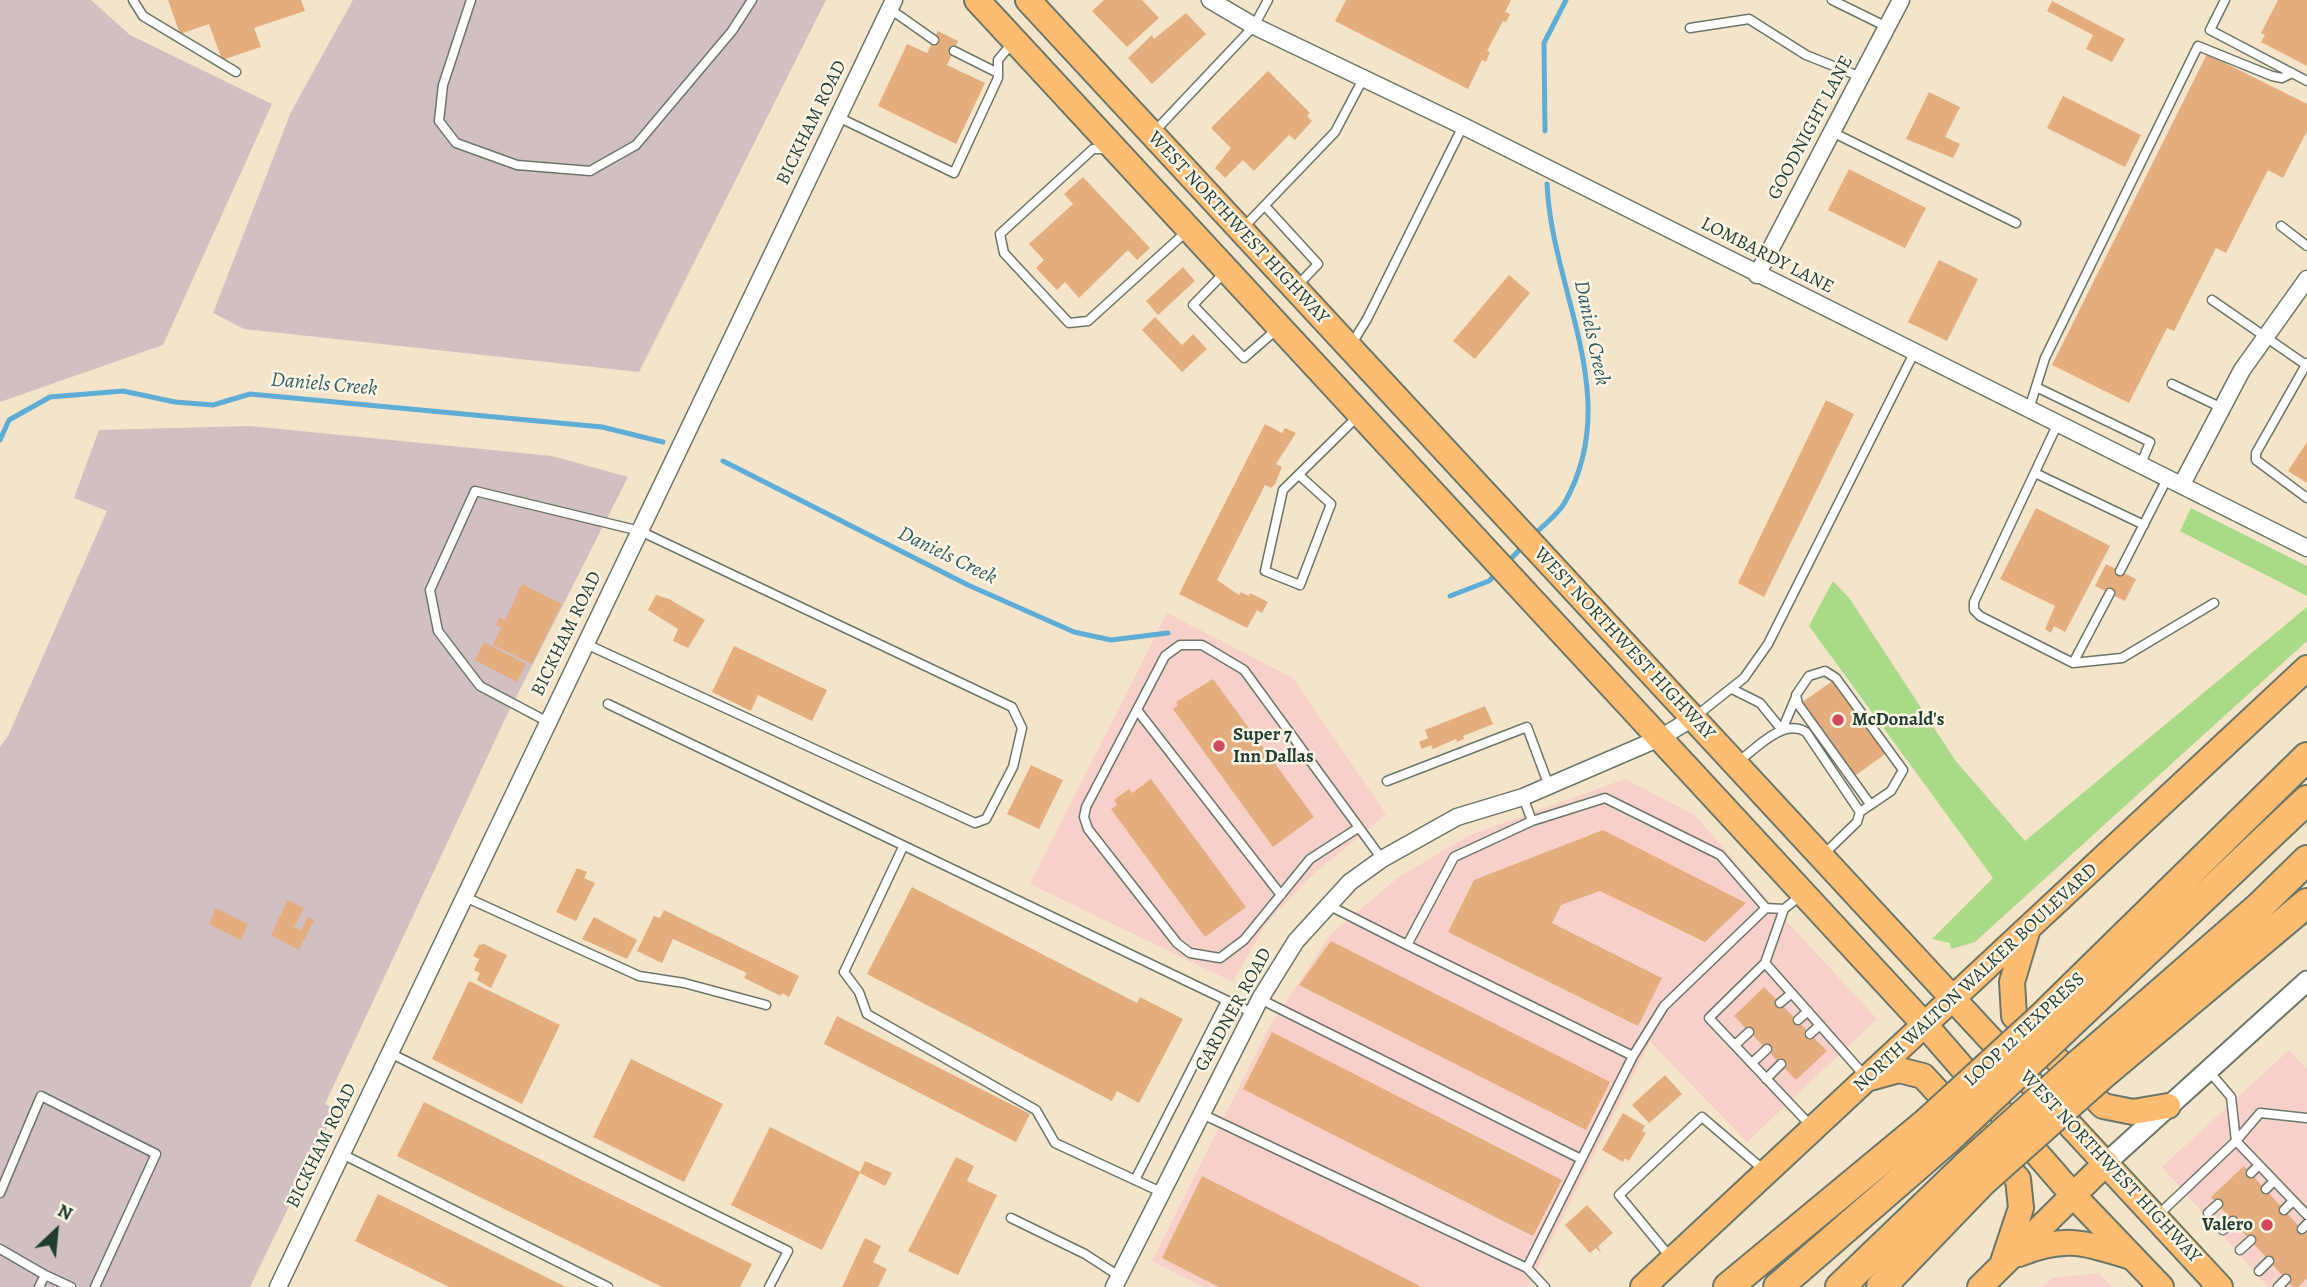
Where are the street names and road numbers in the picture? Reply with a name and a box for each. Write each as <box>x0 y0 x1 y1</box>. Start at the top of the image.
street label: GOODNIGHT LANE <box>1763 52 1859 204</box>
street label: BICKHAM ROAD <box>772 57 852 189</box>
street label: WEST NORTHWEST HIGHWAY <box>1143 127 1333 329</box>
street label: LOMBARDY LANE <box>1697 213 1837 299</box>
street label: WEST NORTHWEST HIGHWAY <box>1529 543 1719 745</box>
street label: BICKHAM ROAD <box>527 568 607 700</box>
street label: NORTH WALTON WALKER BOULEVARD <box>1849 859 2103 1097</box>
street label: GARDNER ROAD <box>1191 944 1277 1076</box>
street label: LOOP 12 TEXPRESS <box>1960 968 2090 1092</box>
street label: WEST NORTHWEST HIGHWAY <box>2015 1066 2205 1268</box>
street label: BICKHAM ROAD <box>282 1080 362 1212</box>

